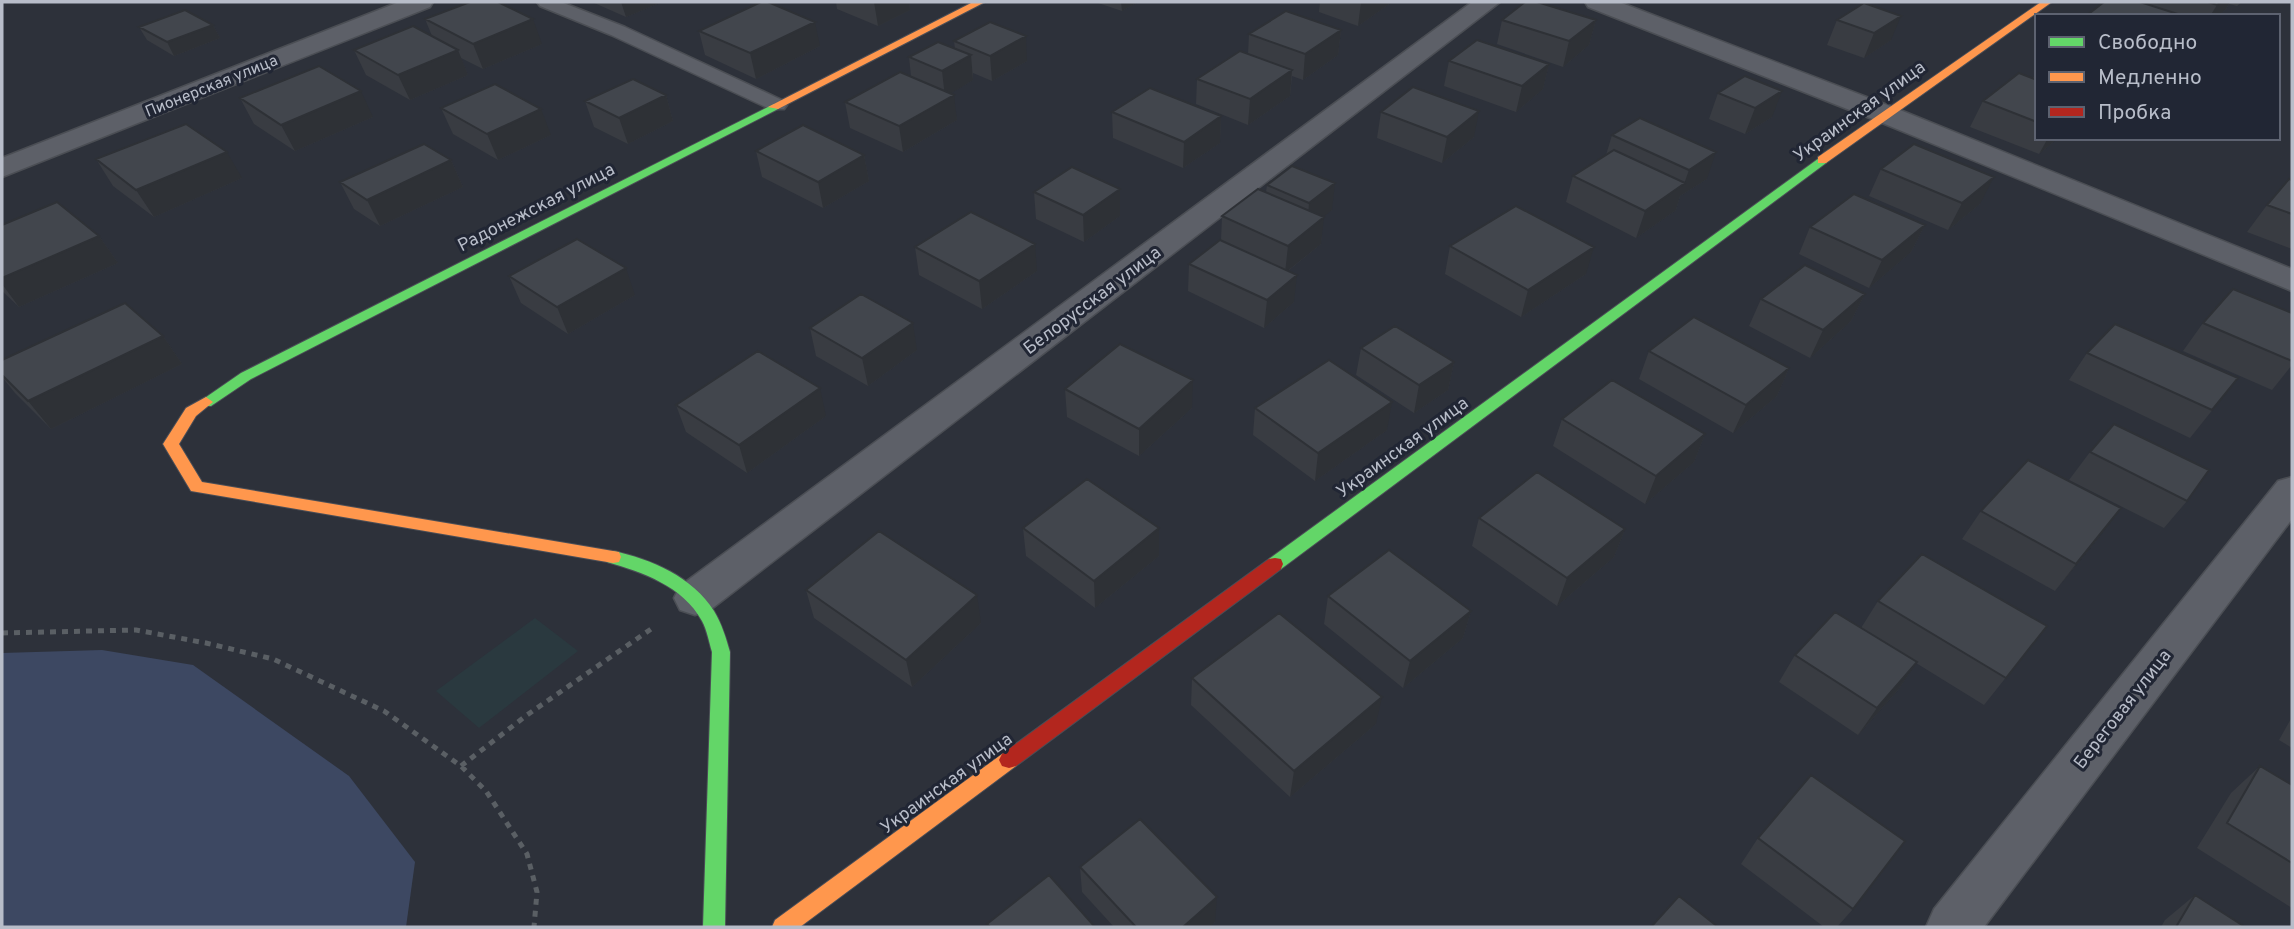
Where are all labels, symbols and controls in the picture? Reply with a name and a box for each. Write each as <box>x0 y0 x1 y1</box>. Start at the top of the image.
legend <box>2035 14 2280 140</box>
text: Свободно <box>2098 30 2197 57</box>
street label: Пионерская улица <box>142 51 281 123</box>
street label: Украинская улица <box>1789 57 1930 168</box>
text: Медленно <box>2098 65 2202 92</box>
text: Пробка <box>2098 100 2171 127</box>
street label: Радонежская улица <box>454 159 619 258</box>
street label: Белорусская улица <box>1019 242 1166 361</box>
street label: Украинская улица <box>1332 393 1473 504</box>
street label: Береговая улица <box>2069 646 2177 774</box>
street label: Украинская улица <box>876 729 1017 840</box>

